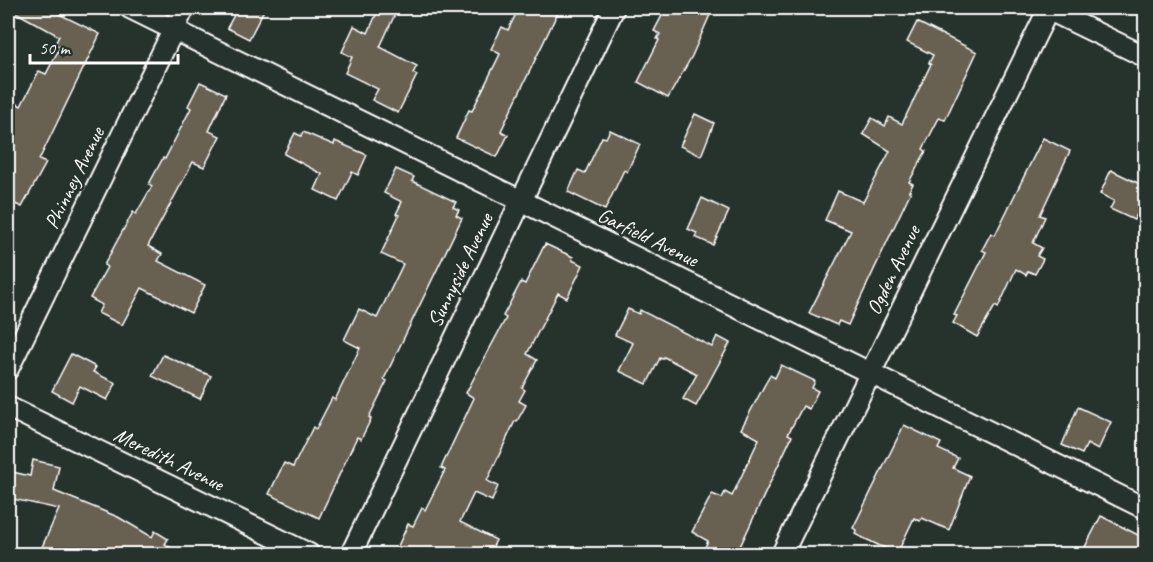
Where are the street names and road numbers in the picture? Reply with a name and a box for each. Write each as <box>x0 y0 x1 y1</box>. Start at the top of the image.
street label: Phinney Avenue <box>38 122 110 233</box>
street label: Garfield Avenue <box>594 202 704 273</box>
street label: Sunnyside Avenue <box>421 208 499 331</box>
street label: Ogden Avenue <box>860 219 927 319</box>
street label: Meredith Avenue <box>110 421 229 497</box>

